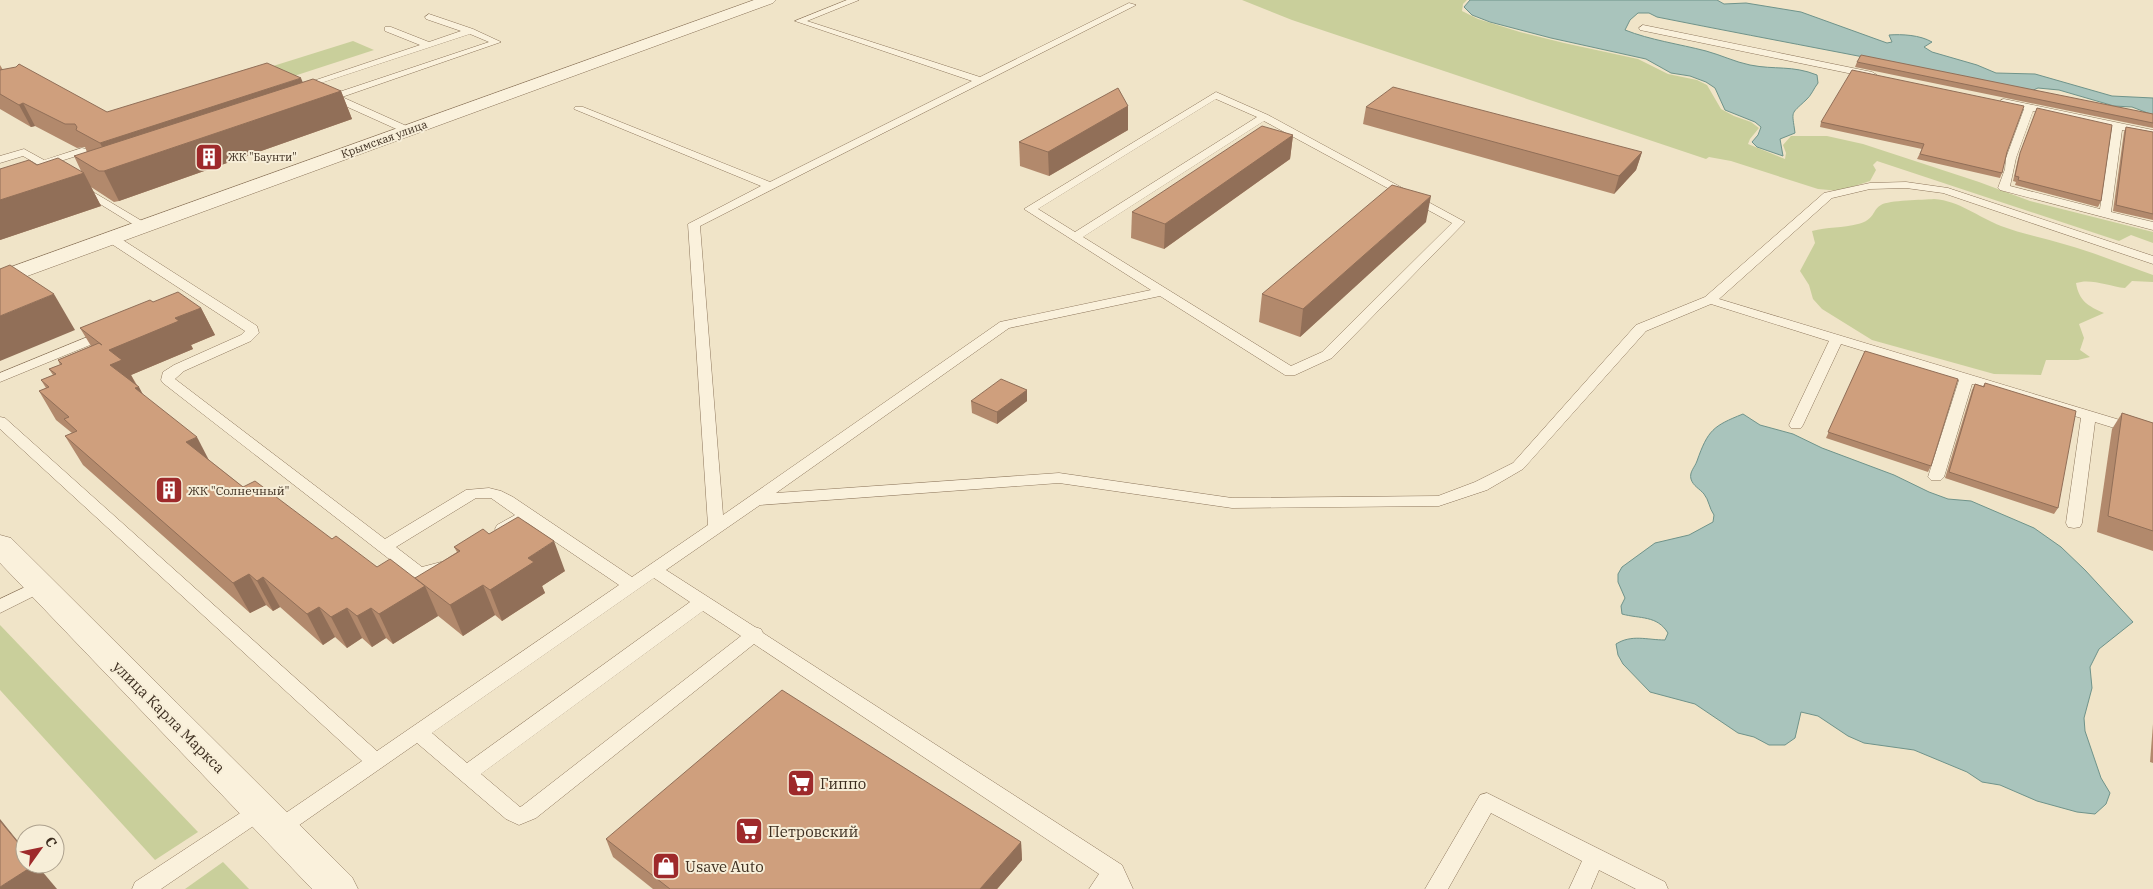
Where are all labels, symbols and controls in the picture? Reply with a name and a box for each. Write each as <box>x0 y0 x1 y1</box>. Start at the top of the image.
street label: Крымская улица <box>339 117 429 161</box>
building icon: ЖК "Баунти" <box>194 142 224 172</box>
place label: ЖК "Баунти" <box>228 150 297 164</box>
building icon: ЖК "Солнечный" <box>154 475 184 505</box>
place label: ЖК "Солнечный" <box>188 483 290 498</box>
street label: улица Карла Маркса <box>109 657 229 777</box>
supermarket icon: Гиппо <box>786 768 816 798</box>
place label: Гиппо <box>820 774 866 793</box>
supermarket icon: Петровский <box>734 816 764 846</box>
place label: Петровский <box>768 822 858 841</box>
north arrow <box>15 824 65 874</box>
text: С <box>41 833 61 851</box>
shop icon: Usave Auto <box>651 851 681 881</box>
place label: Usave Auto <box>685 857 764 876</box>

